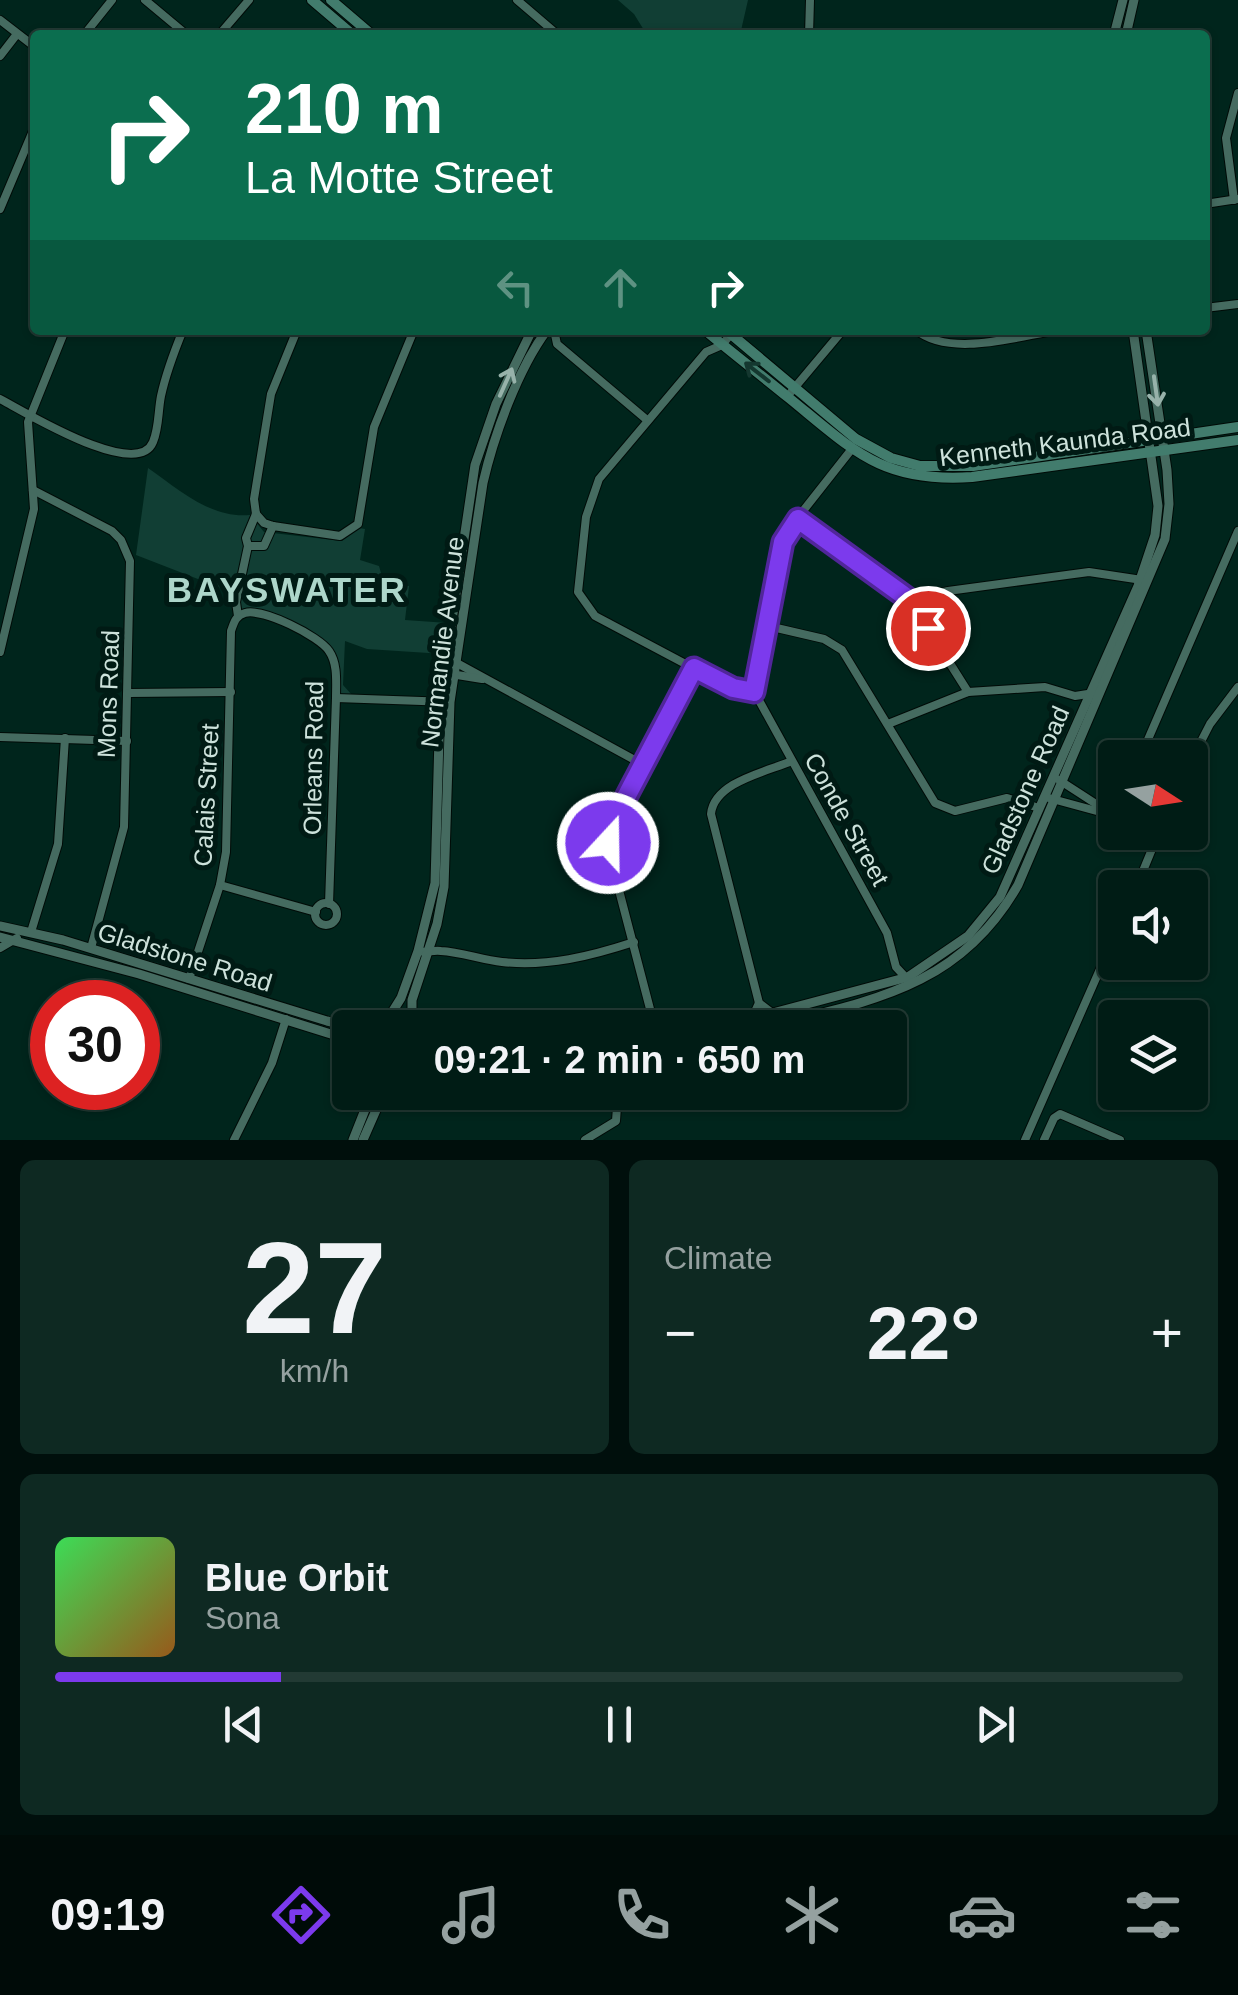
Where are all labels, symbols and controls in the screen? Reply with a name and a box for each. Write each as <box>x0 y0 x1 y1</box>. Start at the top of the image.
icon: right <box>80 70 210 200</box>
text: 210 m <box>245 70 443 148</box>
text: La Motte Street <box>245 152 553 203</box>
icon: left <box>488 260 543 315</box>
icon: ahead <box>593 260 648 315</box>
icon: right <box>698 260 753 315</box>
one-way arrow <box>744 362 770 384</box>
one-way arrow <box>497 368 516 398</box>
one-way arrow <box>1147 374 1165 406</box>
street label: Kenneth Kaunda Road <box>938 413 1192 471</box>
street label: Normandie Avenue <box>415 535 469 749</box>
district label: BAYSWATER <box>167 570 407 609</box>
pin <box>886 586 971 671</box>
icon: arrive <box>901 601 956 656</box>
street label: Mons Road <box>92 630 124 758</box>
street label: Orleans Road <box>298 681 328 835</box>
street label: Gladstone Road <box>975 702 1075 878</box>
street label: Calais Street <box>188 723 224 867</box>
north arrow <box>1098 740 1208 850</box>
map controls <box>1098 740 1208 1110</box>
street label: Conde Street <box>799 748 895 890</box>
position arrow <box>556 791 660 895</box>
button: sound <box>1098 870 1208 980</box>
street label: Gladstone Road <box>95 917 275 997</box>
speed limit sign: 30 <box>30 980 160 1110</box>
button: layers <box>1098 1000 1208 1110</box>
text: 09:21 · 2 min · 650 m <box>434 1039 805 1081</box>
text: 27 <box>242 1215 387 1361</box>
text: Climate <box>664 1240 772 1276</box>
text: 22° <box>867 1291 980 1375</box>
text: − <box>664 1302 696 1364</box>
text: + <box>1151 1302 1183 1364</box>
text: km/h <box>280 1353 349 1389</box>
text: Blue Orbit <box>205 1557 389 1599</box>
text: Sona <box>205 1600 280 1636</box>
icon: previous <box>216 1697 271 1752</box>
icon: pause <box>592 1697 647 1752</box>
icon: next <box>968 1697 1023 1752</box>
icon: directions <box>266 1880 336 1950</box>
icon: music <box>436 1880 506 1950</box>
icon: phone <box>607 1880 677 1950</box>
icon: climate <box>777 1880 847 1950</box>
icon: car <box>947 1880 1017 1950</box>
icon: filters <box>1118 1880 1188 1950</box>
text: 09:19 <box>50 1889 165 1940</box>

